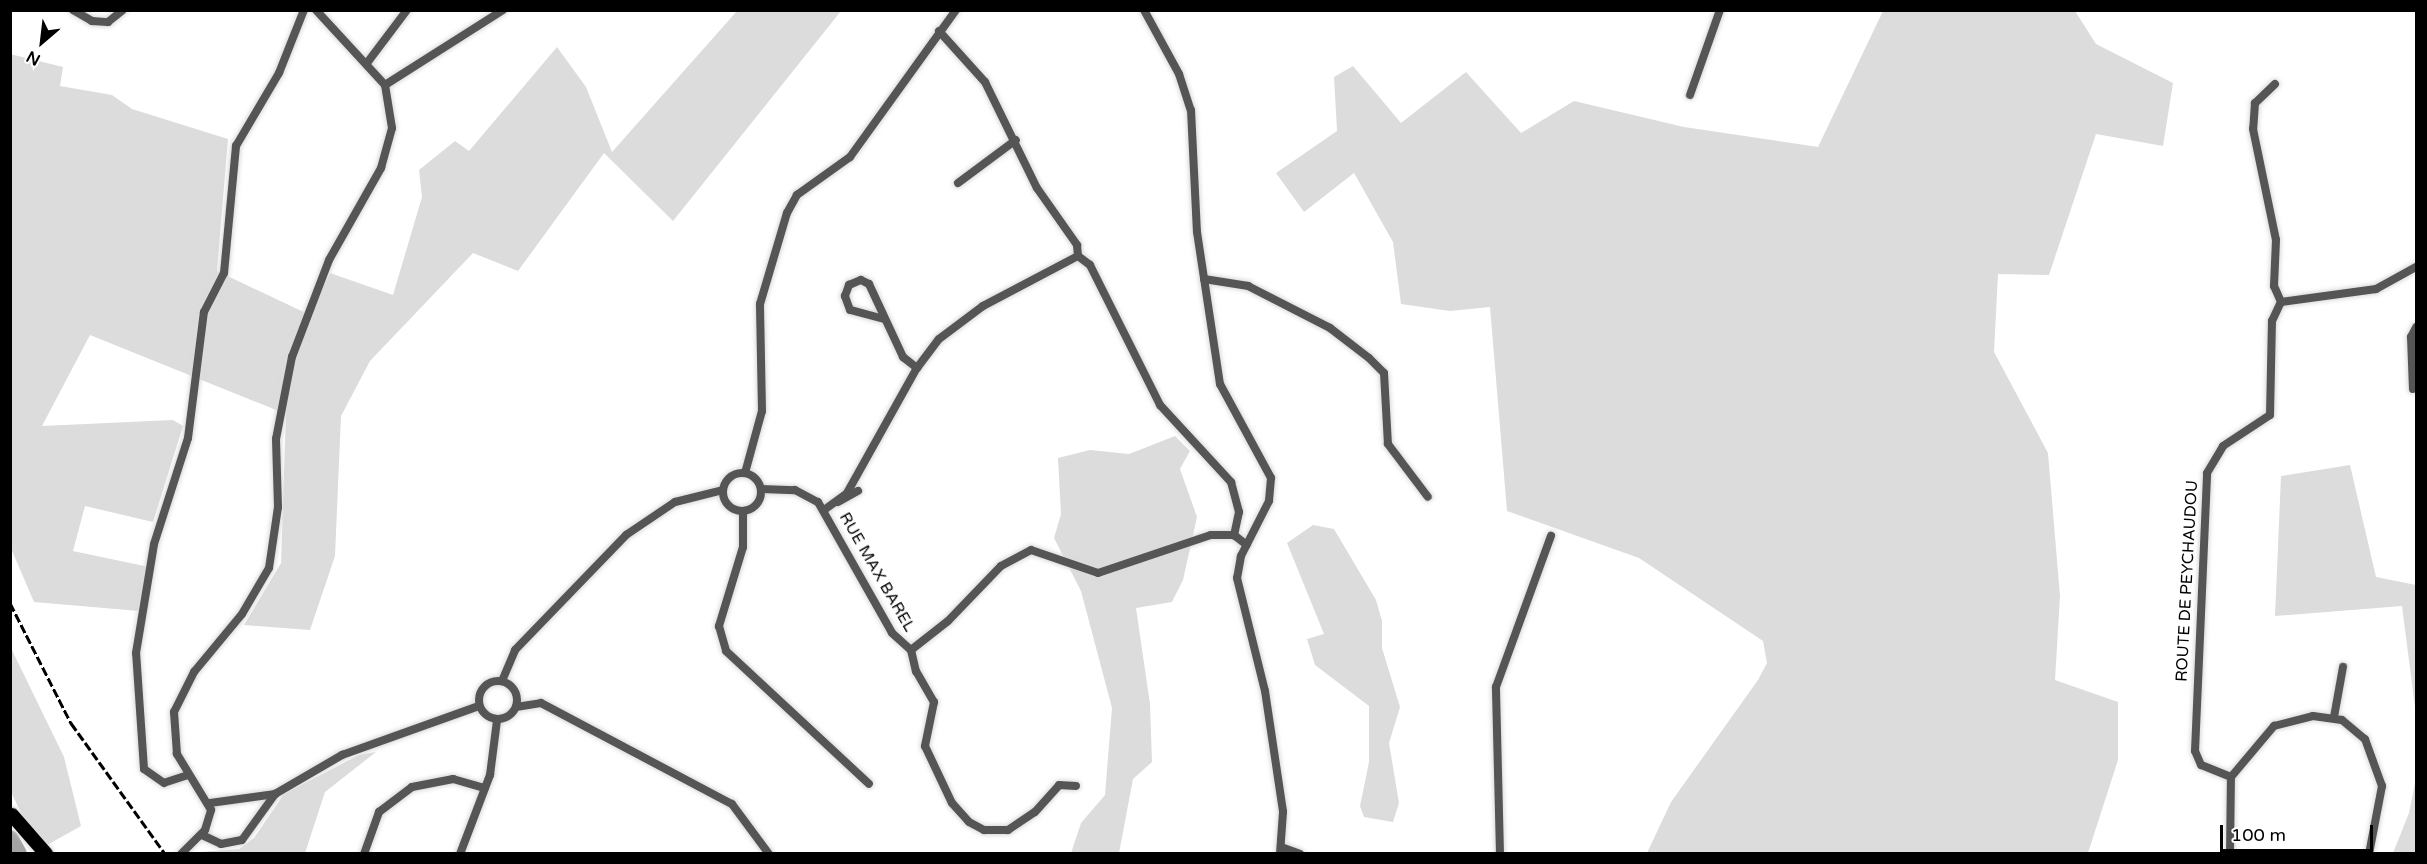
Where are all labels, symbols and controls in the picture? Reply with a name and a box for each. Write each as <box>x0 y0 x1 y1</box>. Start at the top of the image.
north arrow <box>12 12 72 72</box>
text: N <box>23 46 44 70</box>
street label: ROUTE DE PEYCHAUDOU <box>2172 480 2202 682</box>
street label: RUE MAX BAREL <box>835 509 919 635</box>
scale bar <box>2223 813 2376 851</box>
text: 100 m <box>2231 824 2286 846</box>

